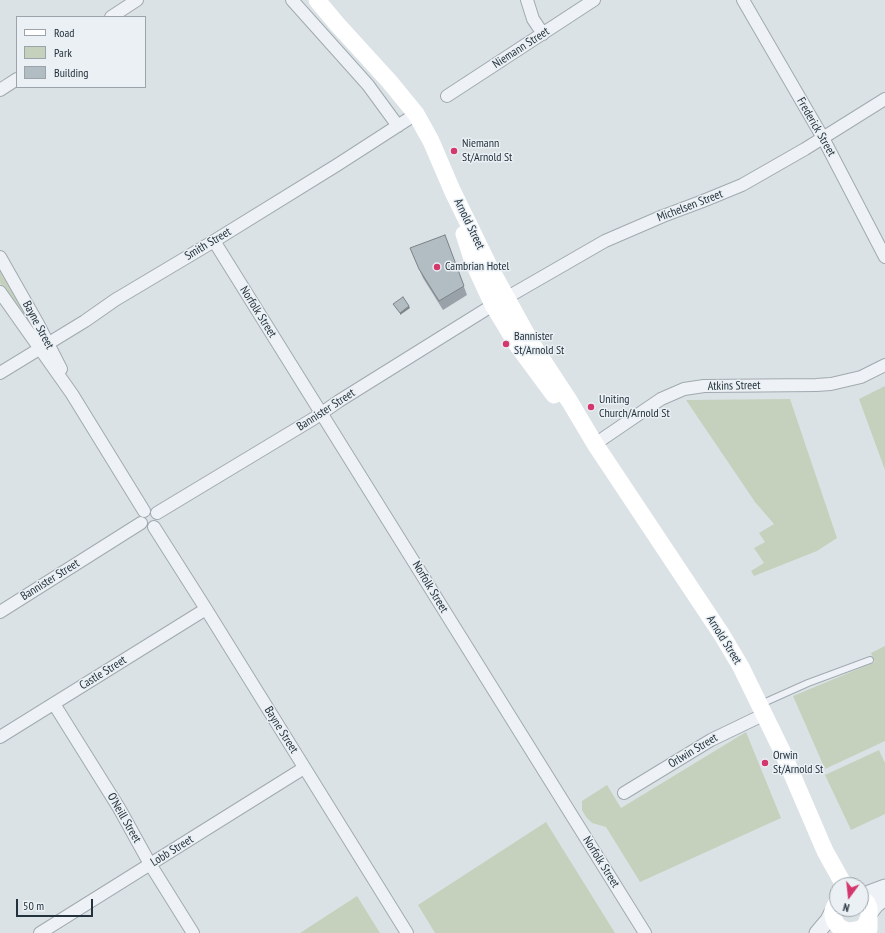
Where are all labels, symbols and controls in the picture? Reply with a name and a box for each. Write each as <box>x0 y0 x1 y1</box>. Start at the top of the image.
legend <box>16 16 146 88</box>
street label: Niemann Street <box>490 24 552 72</box>
text: Road <box>54 25 74 40</box>
text: Park <box>54 45 72 60</box>
text: Building <box>54 65 89 80</box>
street label: Frederick Street <box>793 95 839 159</box>
place label: Niemann St/Arnold St <box>462 137 512 165</box>
marker: Niemann St/Arnold St <box>449 146 459 156</box>
street label: Michelsen Street <box>655 187 725 225</box>
street label: Arnold Street <box>451 196 487 252</box>
street label: Smith Street <box>182 225 234 263</box>
place label: Cambrian Hotel <box>445 260 509 274</box>
marker: Cambrian Hotel <box>432 262 442 272</box>
street label: Norfolk Street <box>237 284 279 340</box>
street label: Bayne Street <box>19 298 57 352</box>
place label: Bannister St/Arnold St <box>514 330 564 358</box>
marker: Bannister St/Arnold St <box>501 339 511 349</box>
street label: Atkins Street <box>707 378 761 394</box>
street label: Bannister Street <box>294 386 358 434</box>
place label: Uniting Church/Arnold St <box>599 393 670 421</box>
marker: Uniting Church/Arnold St <box>586 402 596 412</box>
street label: Bannister Street <box>18 556 82 604</box>
street label: Norfolk Street <box>409 558 451 616</box>
street label: Arnold Street <box>703 613 745 667</box>
street label: Castle Street <box>77 653 129 693</box>
street label: Bayne Street <box>261 704 301 756</box>
street label: Orlwin Street <box>666 731 720 771</box>
place label: Orwin St/Arnold St <box>773 749 823 777</box>
marker: Orwin St/Arnold St <box>760 758 770 768</box>
street label: O'Neill Street <box>104 790 144 846</box>
street label: Lobb Street <box>148 832 196 870</box>
street label: Norfolk Street <box>580 834 622 890</box>
north arrow <box>829 877 869 917</box>
scale bar <box>18 891 95 917</box>
text: 50 m <box>23 898 44 913</box>
text: N <box>841 900 851 915</box>

